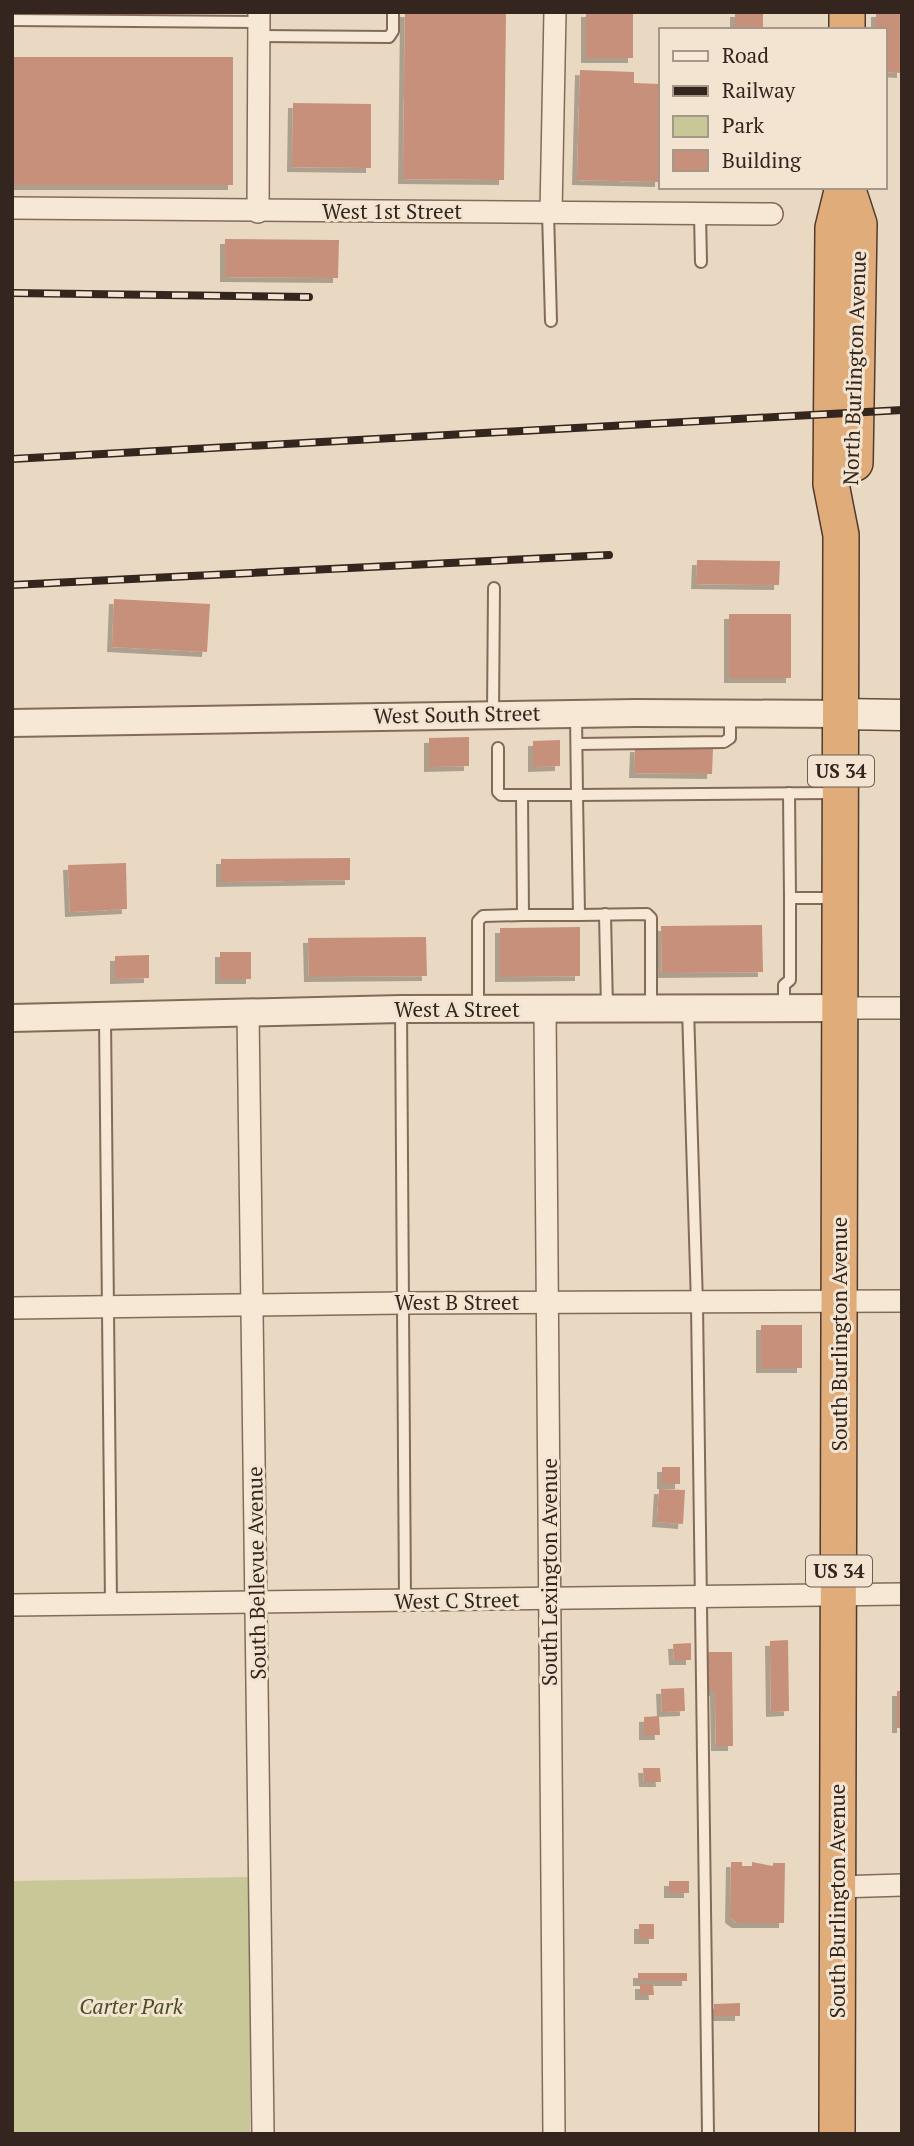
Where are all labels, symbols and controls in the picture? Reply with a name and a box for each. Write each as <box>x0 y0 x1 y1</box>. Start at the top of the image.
legend <box>659 28 886 189</box>
text: Road <box>722 41 769 69</box>
text: Railway <box>722 76 796 104</box>
text: Park <box>722 111 764 139</box>
text: Building <box>722 146 802 174</box>
street label: West 1st Street <box>322 197 462 225</box>
street label: North Burlington Avenue <box>836 250 872 486</box>
street label: West South Street <box>373 699 541 729</box>
road number: US 34 <box>808 756 874 786</box>
street label: West A Street <box>394 995 520 1023</box>
street label: South Burlington Avenue <box>825 1217 853 1451</box>
street label: West B Street <box>395 1288 520 1316</box>
street label: South Lexington Avenue <box>535 1458 563 1686</box>
street label: South Bellevue Avenue <box>240 1466 272 1680</box>
road number: US 34 <box>806 1555 872 1586</box>
street label: West C Street <box>394 1585 520 1615</box>
street label: South Burlington Avenue <box>823 1784 851 2018</box>
park label: Carter Park <box>79 1992 184 2020</box>

